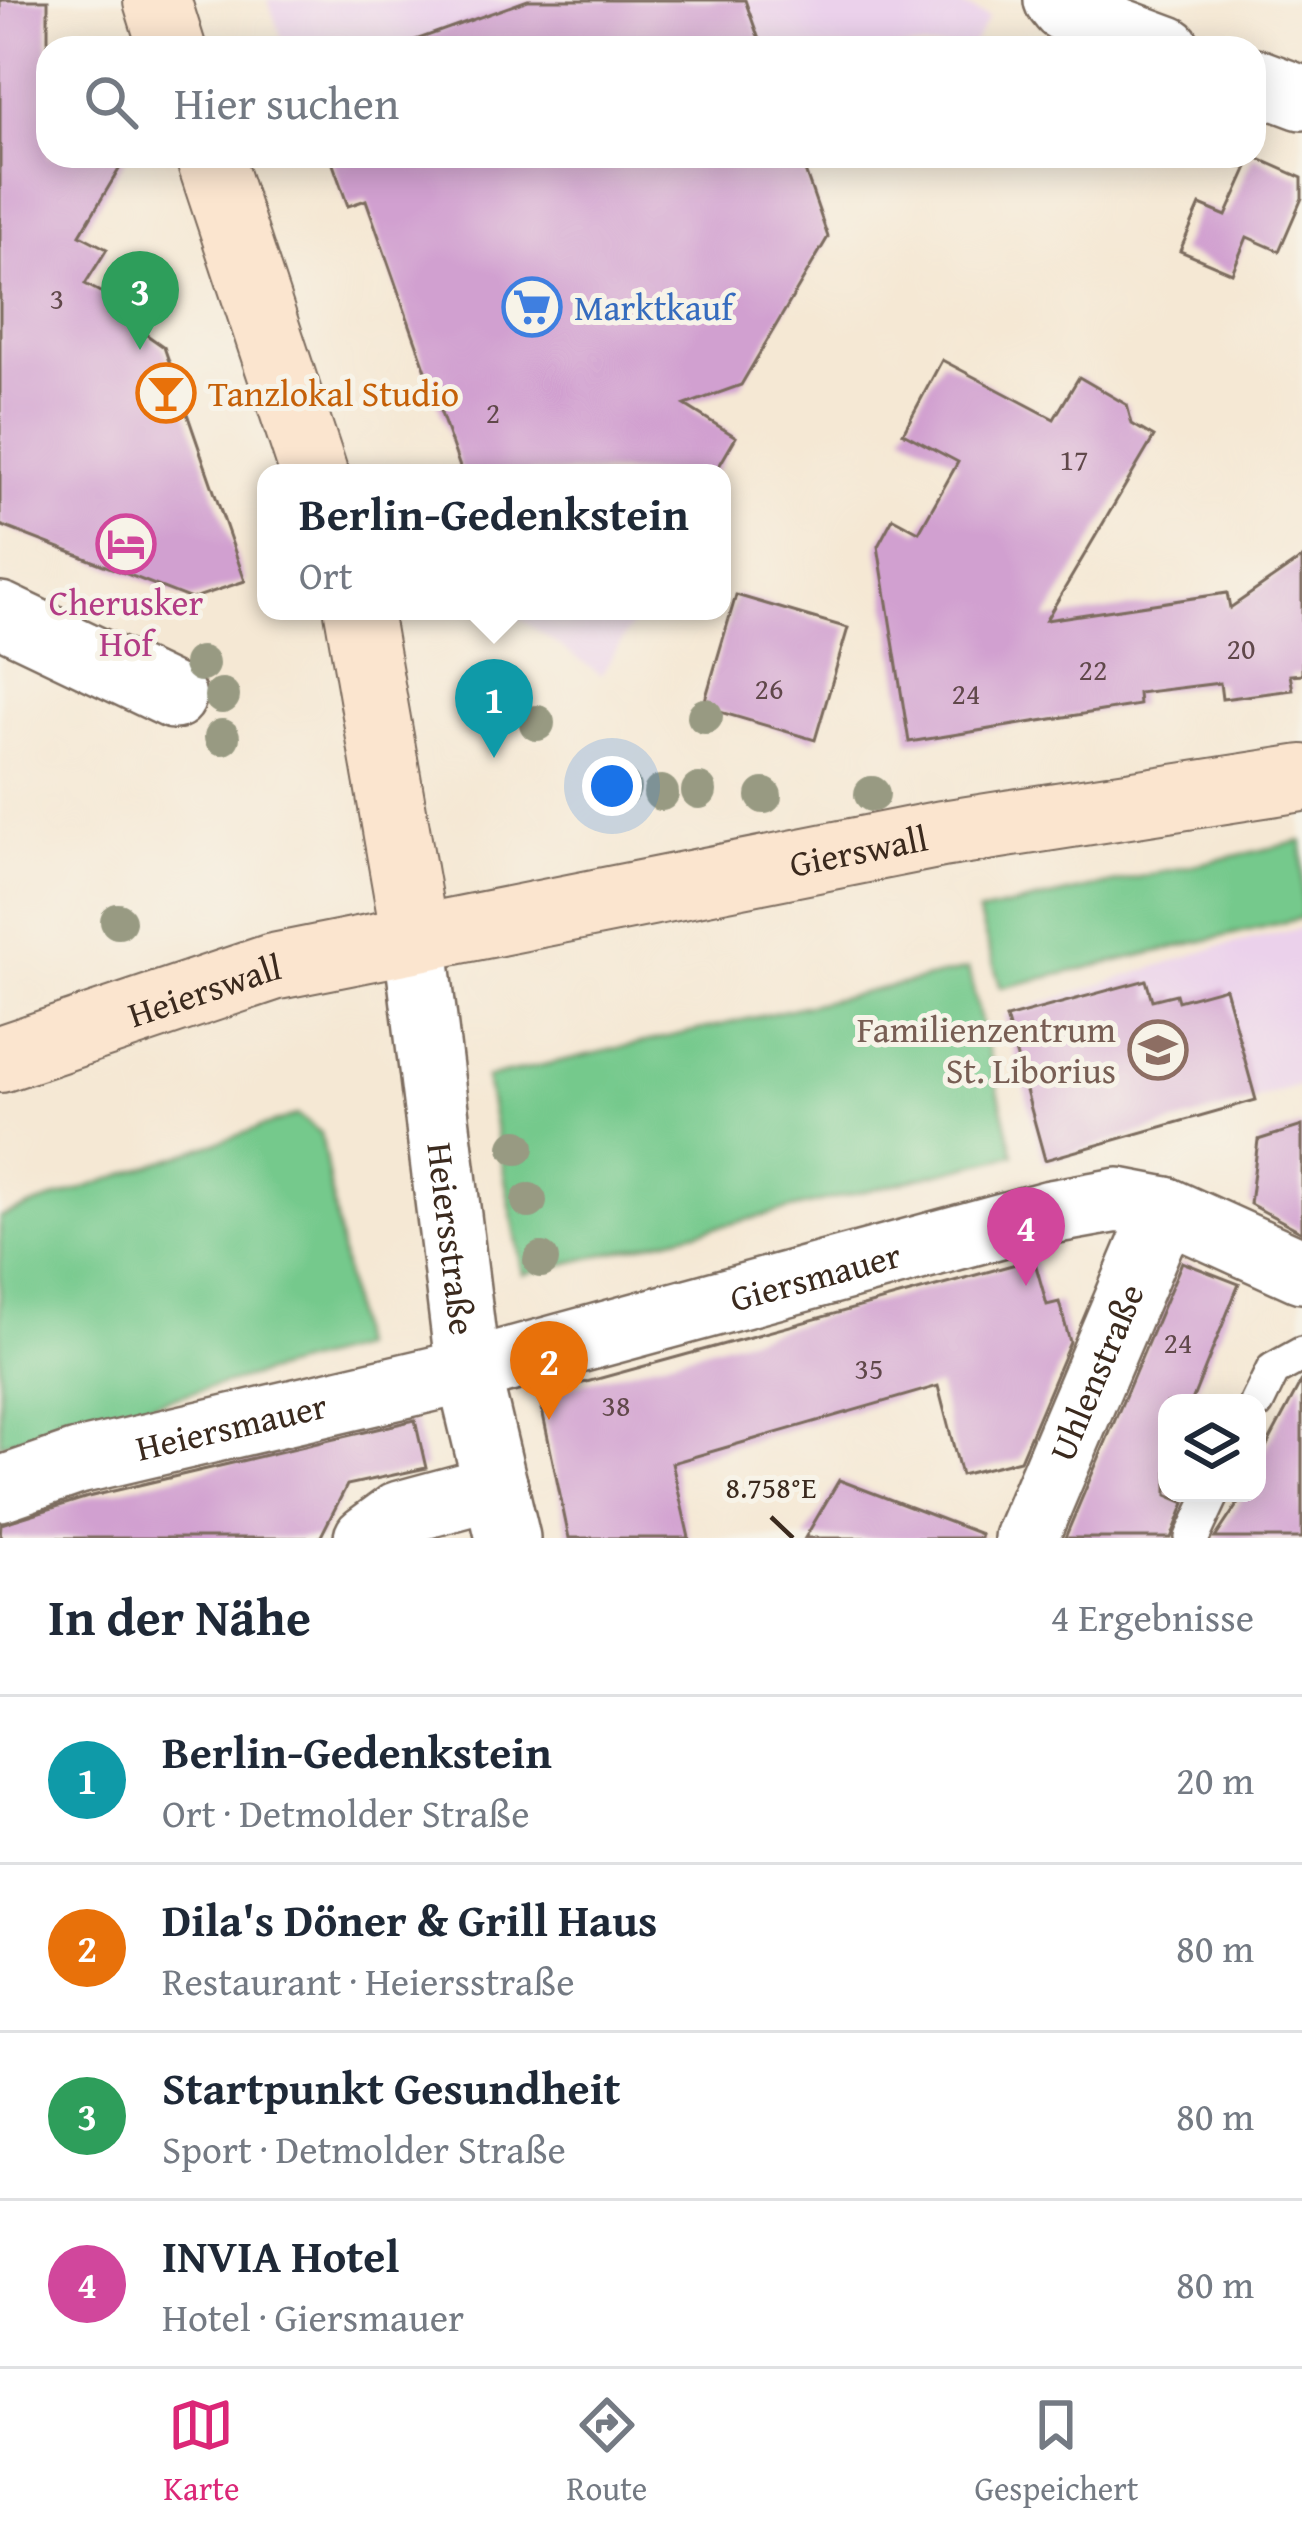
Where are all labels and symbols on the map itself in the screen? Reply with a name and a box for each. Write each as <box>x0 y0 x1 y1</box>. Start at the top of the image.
pin: 3 <box>101 251 179 350</box>
house number: 3 <box>50 276 64 320</box>
supermarket icon: Marktkauf <box>501 276 563 338</box>
place label: Marktkauf <box>574 280 736 333</box>
bar icon: Tanzlokal Studio <box>135 362 197 424</box>
place label: Tanzlokal Studio <box>208 366 459 419</box>
house number: 2 <box>486 390 500 434</box>
house number: 17 <box>1060 437 1088 481</box>
hotel icon: Cherusker Hof <box>95 513 157 575</box>
place label: Cherusker Hof <box>49 575 203 669</box>
house number: 20 <box>1227 626 1255 670</box>
house number: 22 <box>1079 647 1107 691</box>
pin: 1 <box>455 659 533 758</box>
house number: 26 <box>755 666 783 710</box>
house number: 24 <box>952 671 980 715</box>
your location <box>582 756 642 816</box>
street label: Gierswall <box>785 811 932 890</box>
street label: Heierswall <box>121 939 285 1040</box>
place label: Familienzentrum St. Liborius <box>857 1002 1116 1096</box>
school or university icon: Familienzentrum St. Liborius <box>1127 1019 1189 1081</box>
street label: Heiersstraße <box>414 1139 490 1338</box>
pin: 4 <box>987 1187 1065 1286</box>
street label: Giersmauer <box>724 1227 907 1324</box>
street label: Uhlenstraße <box>1035 1275 1157 1469</box>
house number: 24 <box>1164 1320 1192 1364</box>
pin: 2 <box>510 1321 588 1420</box>
house number: 35 <box>855 1346 883 1390</box>
street label: Heiersmauer <box>130 1378 332 1474</box>
house number: 38 <box>602 1383 630 1427</box>
text: 8.758°E <box>726 1465 816 1509</box>

